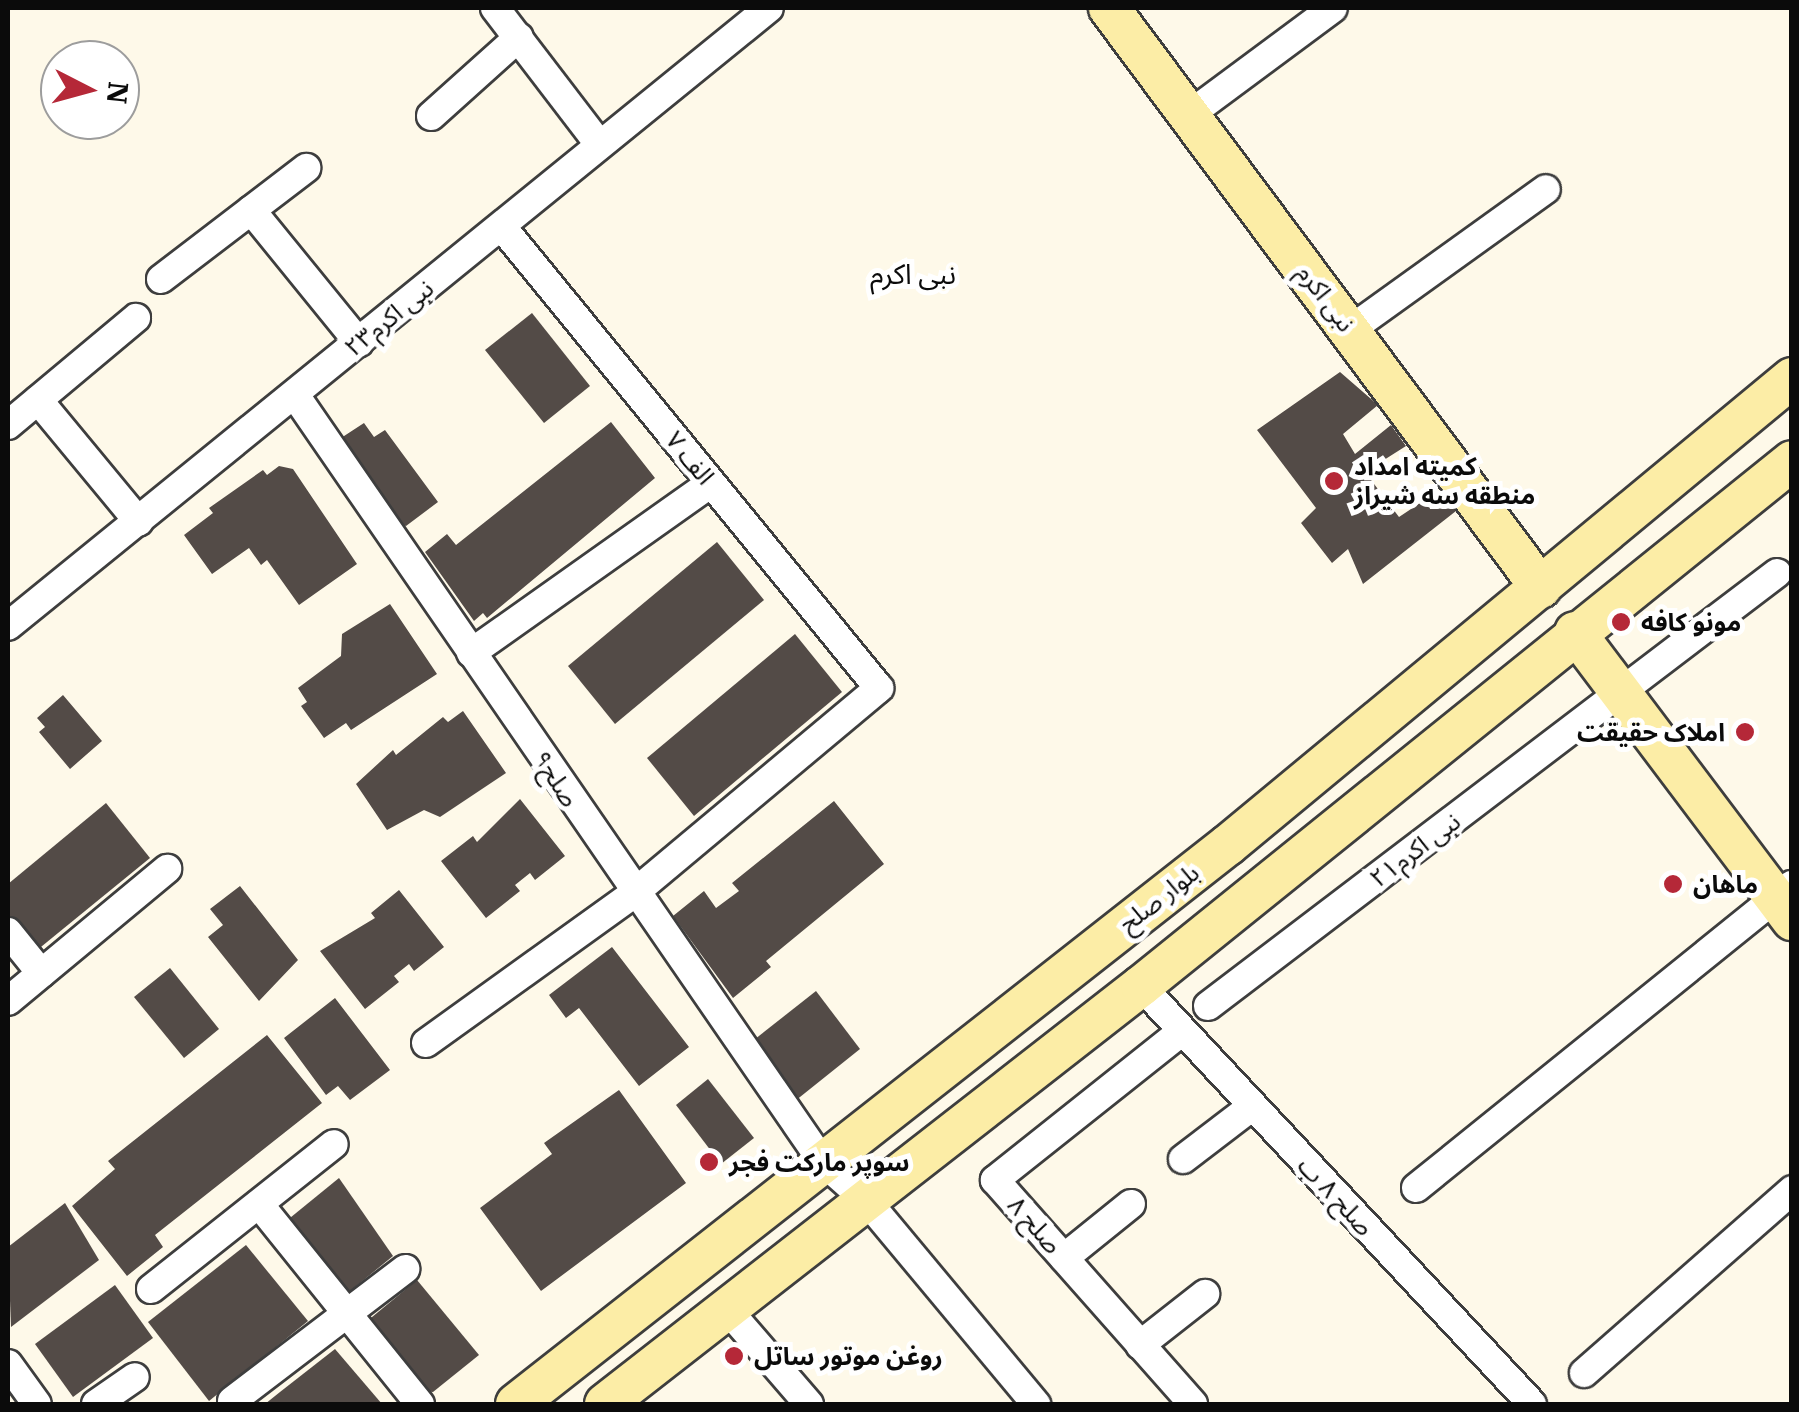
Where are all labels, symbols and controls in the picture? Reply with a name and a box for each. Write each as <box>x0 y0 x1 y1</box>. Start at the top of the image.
north arrow <box>40 40 140 140</box>
text: N <box>99 80 138 106</box>
district label: نبی اکرم <box>870 257 956 291</box>
street label: نبی اکرم <box>1291 258 1361 338</box>
street label: نبی اکرم۲۳ <box>339 273 439 363</box>
street label: ۷ الف <box>659 425 721 491</box>
place label: کمیته امداد منطقه سه شیراز <box>1354 452 1535 511</box>
marker: کمیته امداد منطقه سه شیراز <box>1323 470 1345 492</box>
place label: مونو کافه <box>1641 607 1741 637</box>
marker: مونو کافه <box>1610 611 1632 633</box>
place label: املاک حقیقت <box>1577 717 1725 747</box>
marker: املاک حقیقت <box>1734 721 1756 743</box>
street label: صلح۹ <box>527 745 585 813</box>
street label: نبی اکرم۲۱ <box>1364 806 1466 894</box>
street label: بلوار صلح <box>1113 857 1205 939</box>
place label: ماهان <box>1693 869 1758 899</box>
marker: ماهان <box>1662 873 1684 895</box>
place label: سوپر مارکت فجر <box>729 1147 910 1177</box>
street label: صلح ۸ ب <box>1292 1150 1380 1242</box>
marker: سوپر مارکت فجر <box>698 1151 720 1173</box>
street label: ۸ صلح <box>1002 1190 1068 1260</box>
place label: روغن موتور ساتل <box>754 1341 943 1371</box>
marker: روغن موتور ساتل <box>723 1345 745 1367</box>

